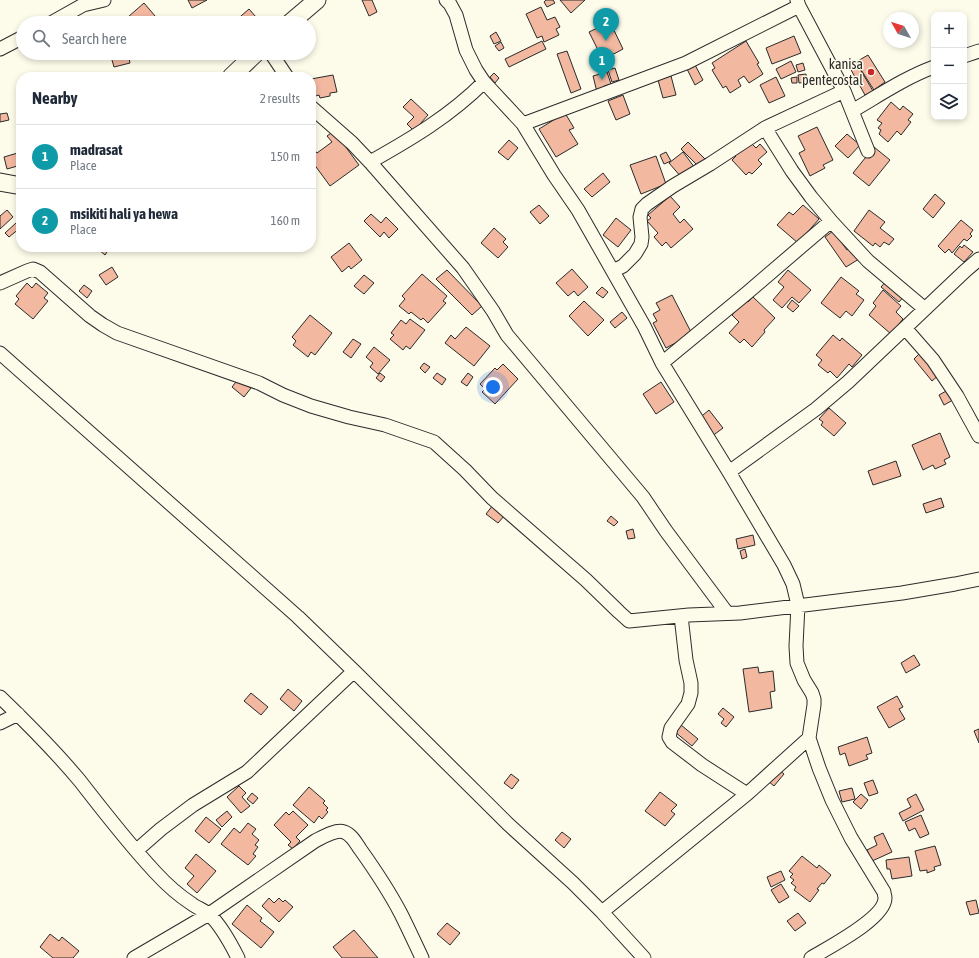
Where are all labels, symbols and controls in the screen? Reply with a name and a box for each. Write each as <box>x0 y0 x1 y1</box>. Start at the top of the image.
pin: 2 <box>593 8 619 41</box>
north arrow <box>883 12 919 48</box>
map controls <box>931 12 967 120</box>
button: + <box>931 12 967 48</box>
search box <box>16 16 316 60</box>
icon: search <box>30 27 52 49</box>
text: Search here <box>62 30 127 47</box>
pin: 1 <box>589 47 615 80</box>
button: − <box>931 48 967 84</box>
place label: kanisa pentecostal <box>802 56 863 88</box>
marker: kanisa pentecostal <box>866 67 876 77</box>
button: layers <box>931 84 967 120</box>
text: Nearby <box>32 88 78 108</box>
text: 2 results <box>260 91 300 106</box>
text: madrasat <box>70 141 123 158</box>
text: 1 <box>42 149 48 164</box>
text: 150 m <box>271 149 300 164</box>
text: Place <box>70 158 97 173</box>
text: msikiti hali ya hewa <box>70 205 178 222</box>
text: 2 <box>42 213 48 228</box>
text: 160 m <box>271 213 300 228</box>
text: Place <box>70 222 97 237</box>
your location <box>483 377 503 397</box>

